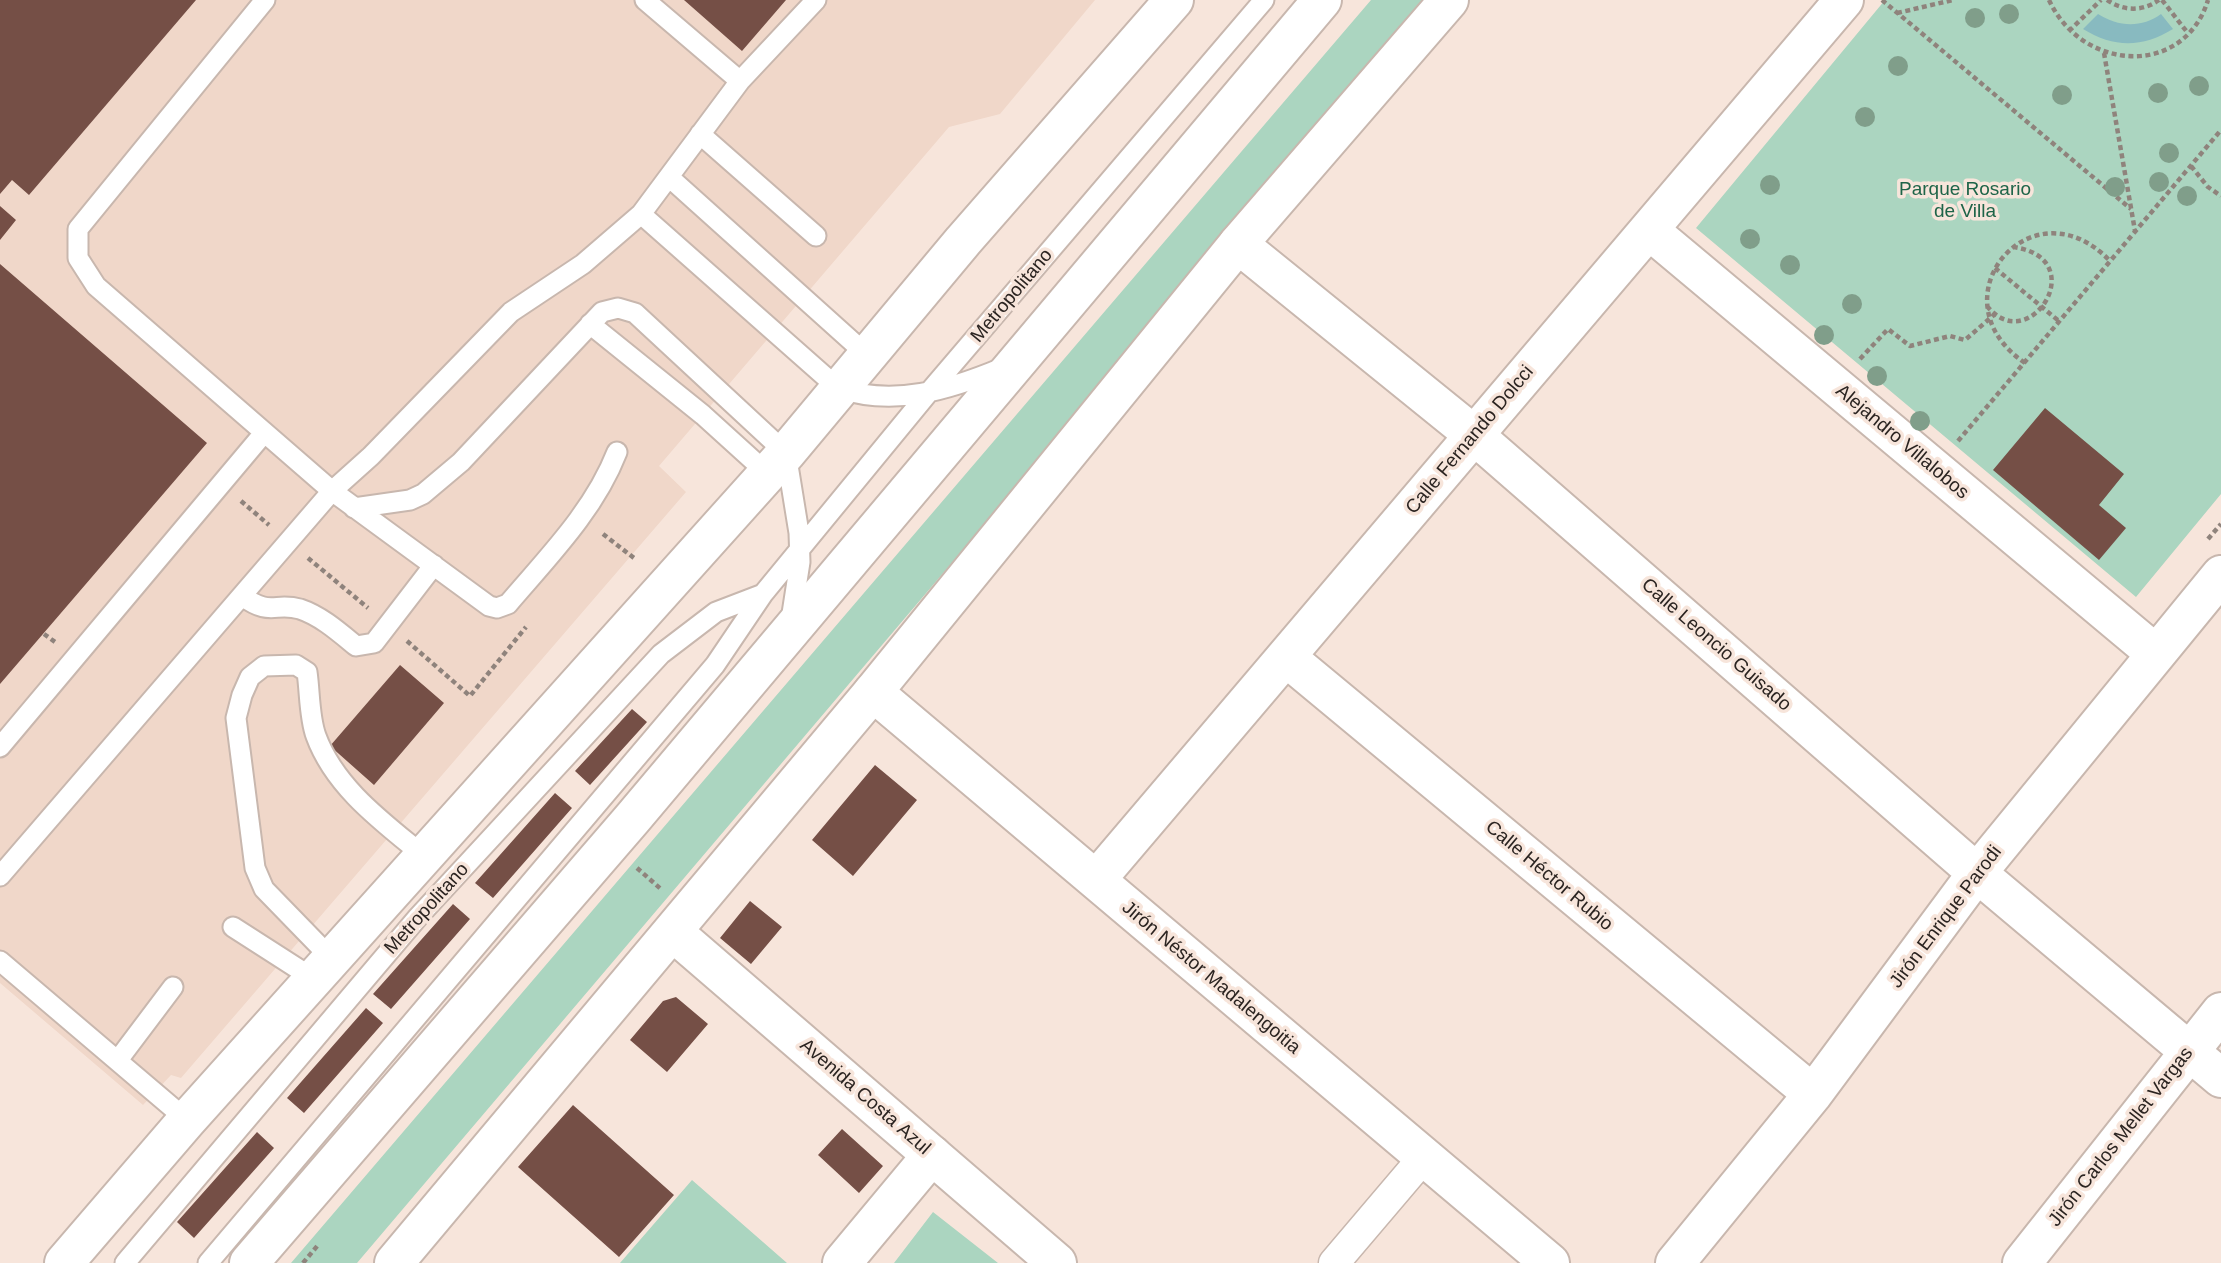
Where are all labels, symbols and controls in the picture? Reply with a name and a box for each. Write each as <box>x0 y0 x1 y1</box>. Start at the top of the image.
park label: Parque Rosario de Villa <box>1899 179 2031 223</box>
street label: Metropolitano <box>966 245 1058 347</box>
street label: Calle Fernando Dolcci <box>1401 361 1539 519</box>
street label: Alejandro Villalobos <box>1831 380 1973 504</box>
street label: Calle Leoncio Guisado <box>1636 574 1796 716</box>
street label: Calle Héctor Rubio <box>1481 816 1617 936</box>
street label: Jirón Enrique Parodi <box>1885 841 2007 993</box>
street label: Metropolitano <box>380 859 474 959</box>
street label: Jirón Néstor Madalengoitia <box>1117 897 1305 1059</box>
street label: Avenida Costa Azul <box>795 1034 935 1160</box>
street label: Jirón Carlos Mellet Vargas <box>2044 1043 2198 1231</box>

